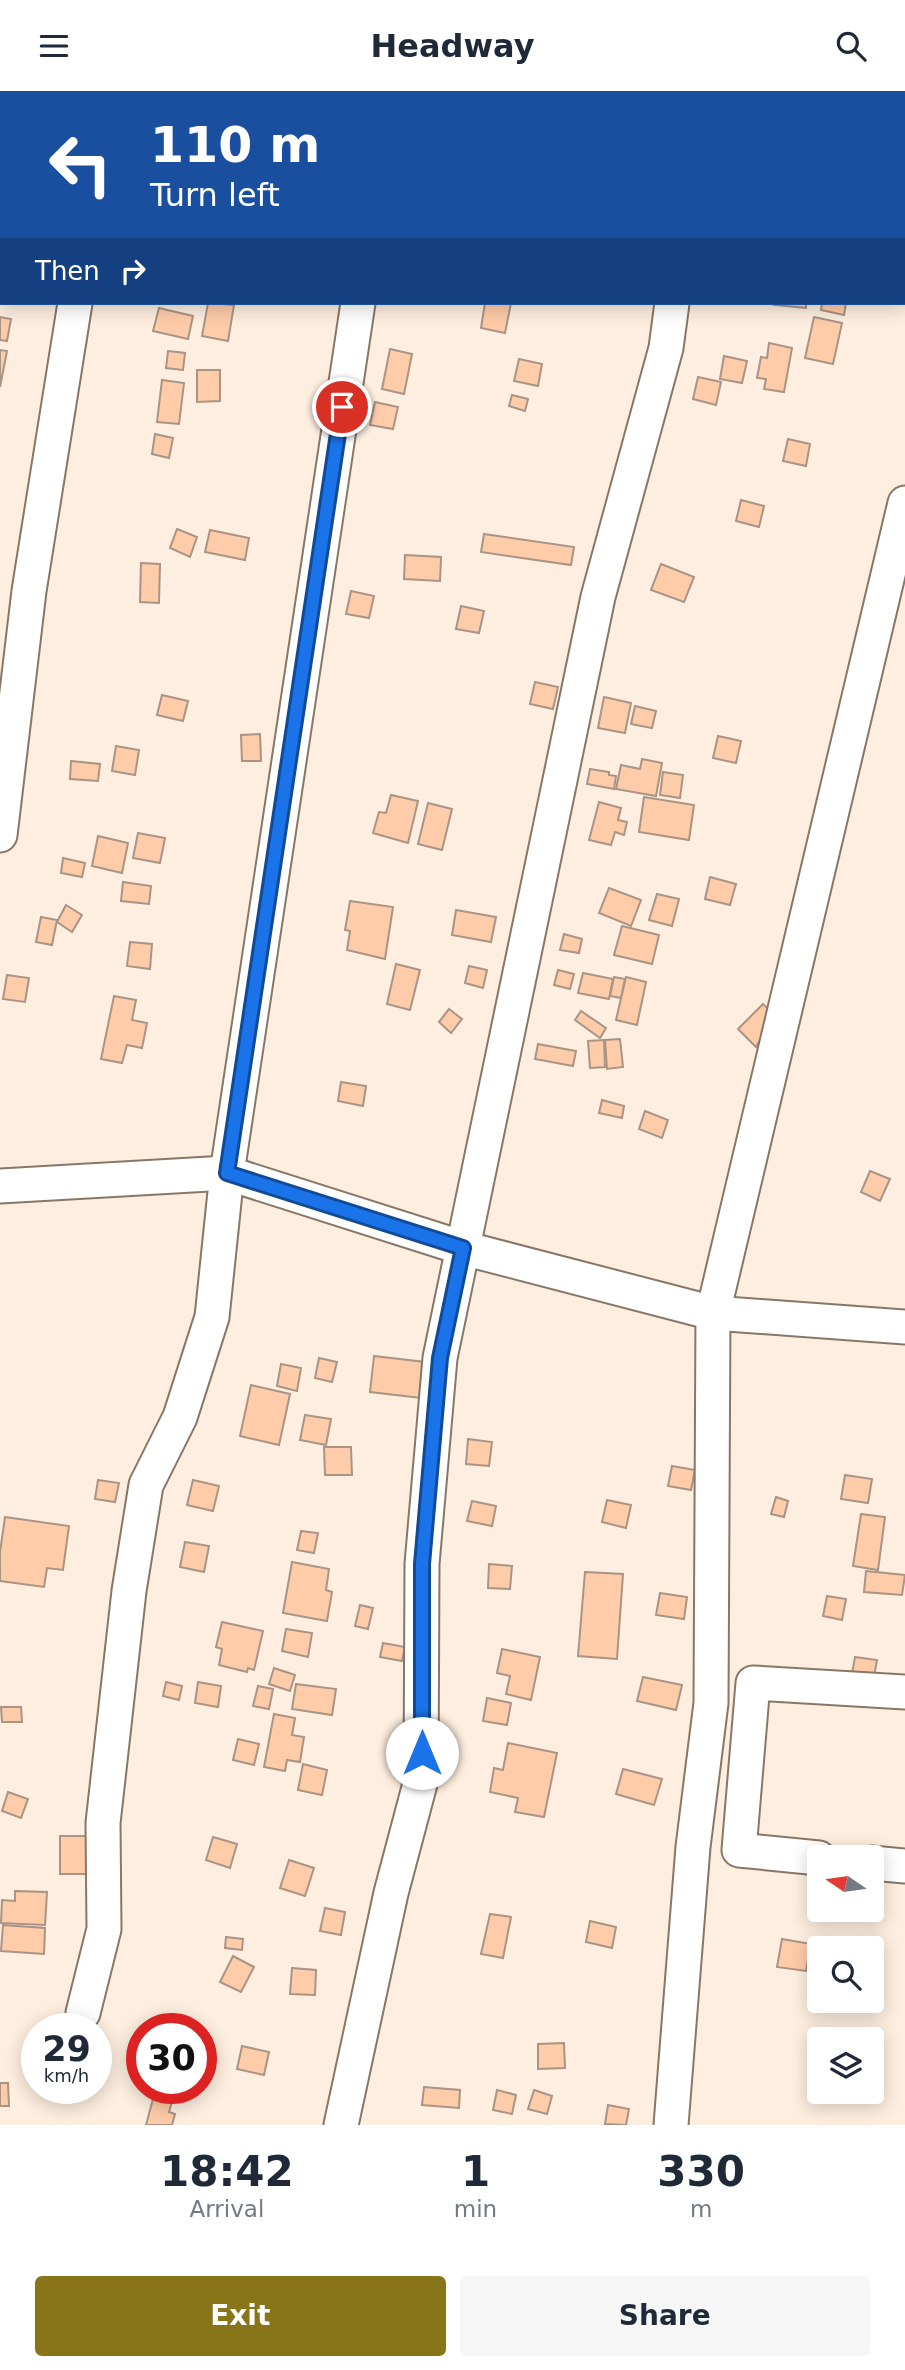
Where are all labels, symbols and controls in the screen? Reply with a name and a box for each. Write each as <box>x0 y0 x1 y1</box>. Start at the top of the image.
icon: menu <box>35 27 73 65</box>
text: Headway <box>370 27 535 65</box>
icon: search <box>832 27 870 65</box>
text: 110 m <box>150 117 320 174</box>
icon: left <box>35 119 126 210</box>
text: Turn left <box>150 176 280 214</box>
icon: right <box>114 252 152 290</box>
text: Then <box>35 256 100 286</box>
pin <box>312 377 372 437</box>
icon: arrive <box>323 388 361 426</box>
position arrow <box>385 1716 459 1790</box>
north arrow <box>807 1845 884 1921</box>
map controls <box>807 1845 884 2104</box>
button: search <box>807 1936 884 2013</box>
speed limit sign: 30 <box>126 2013 217 2104</box>
button: layers <box>807 2027 884 2104</box>
text: 29 <box>42 2029 91 2069</box>
text: km/h <box>44 2065 89 2086</box>
text: 18:42 <box>160 2147 294 2196</box>
text: 1 <box>461 2147 490 2196</box>
text: 330 <box>657 2147 745 2196</box>
text: Arrival <box>190 2196 264 2222</box>
text: min <box>454 2196 497 2222</box>
text: m <box>690 2196 712 2222</box>
button: Exit <box>35 2276 446 2356</box>
button: Share <box>460 2276 870 2356</box>

